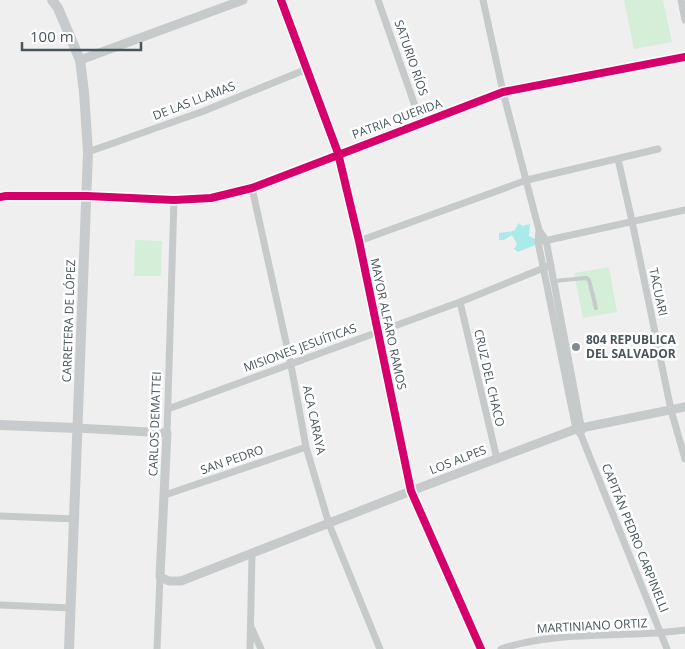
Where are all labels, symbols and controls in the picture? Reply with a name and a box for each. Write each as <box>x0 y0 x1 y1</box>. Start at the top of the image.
street label: SATURIO RÍOS <box>391 18 432 98</box>
scale bar <box>22 20 141 52</box>
text: 100 m <box>30 26 74 46</box>
street label: DE LAS LLAMAS <box>150 77 238 124</box>
street label: PATRIA QUERIDA <box>349 94 445 143</box>
street label: MAYOR ALFARO RAMOS <box>366 257 411 391</box>
street label: CARRETERA DE LÓPEZ <box>58 259 79 383</box>
street label: TACUARI <box>645 266 672 318</box>
street label: MISIONES JESUÍTICAS <box>241 319 359 376</box>
street label: CRUZ DEL CHACO <box>470 328 509 428</box>
place label: 804 REPUBLICA DEL SALVADOR <box>586 331 676 362</box>
marker: 804 REPUBLICA DEL SALVADOR <box>570 341 582 353</box>
street label: CARLOS DEMATTEI <box>144 371 165 477</box>
street label: ACA CARAYA <box>299 384 330 456</box>
street label: SAN PEDRO <box>198 441 266 478</box>
street label: LOS ALPES <box>427 441 489 478</box>
street label: CAPITÁN PEDRO CARPINELLI <box>598 461 673 615</box>
street label: MARTINIANO ORTIZ <box>536 614 648 637</box>

